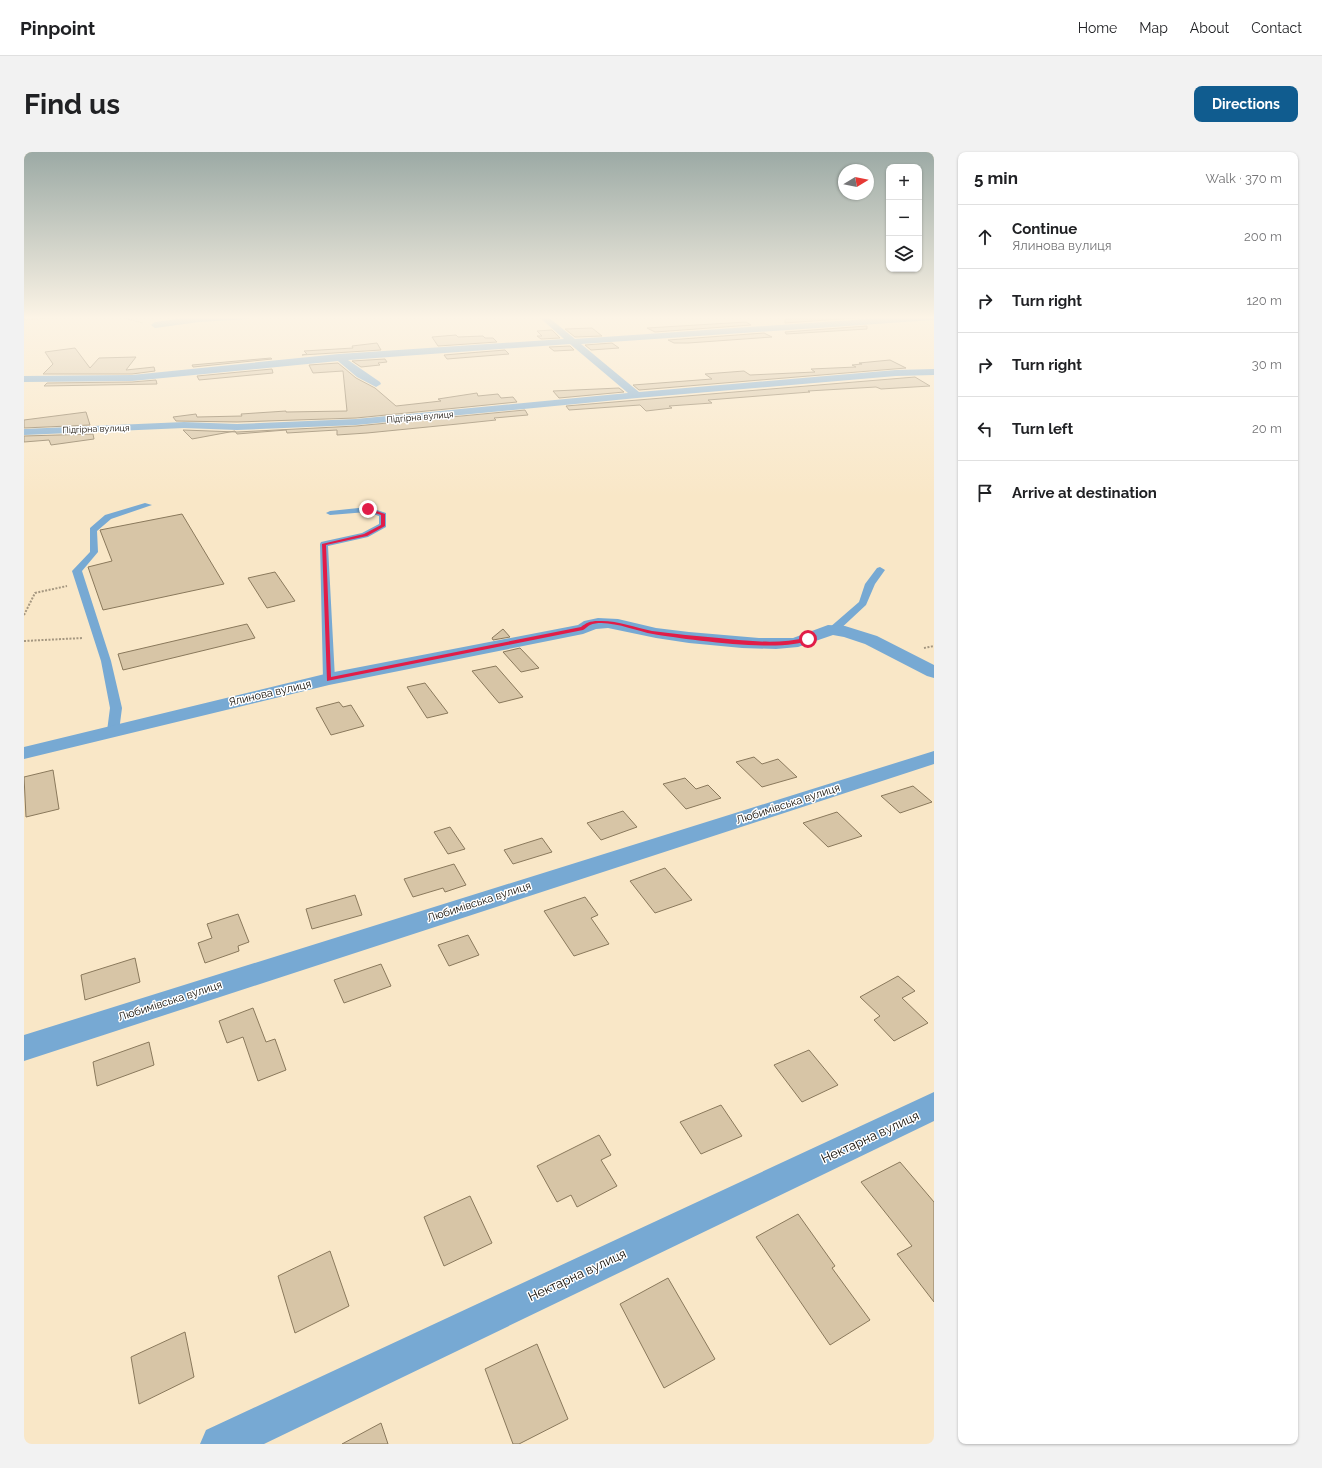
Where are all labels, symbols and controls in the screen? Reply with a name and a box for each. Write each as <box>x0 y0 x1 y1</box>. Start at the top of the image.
text: Pinpoint <box>20 17 95 39</box>
text: Home <box>1078 20 1117 36</box>
text: Map <box>1139 20 1168 36</box>
text: About <box>1190 20 1229 36</box>
text: Contact <box>1251 20 1302 36</box>
button: Directions <box>1194 86 1298 122</box>
text: Find us <box>24 88 120 121</box>
north arrow <box>838 164 874 200</box>
map controls <box>886 164 922 272</box>
button: + <box>886 164 922 200</box>
text: 5 min <box>974 168 1018 188</box>
text: Walk · 370 m <box>1205 171 1282 186</box>
button: − <box>886 200 922 236</box>
text: Continue <box>1012 220 1077 238</box>
icon: ahead <box>974 226 996 248</box>
text: 200 m <box>1244 229 1282 244</box>
button: layers <box>886 236 922 272</box>
text: Ялинова вулиця <box>1012 238 1111 253</box>
icon: right <box>974 290 996 312</box>
text: Turn right <box>1012 292 1082 310</box>
text: 120 m <box>1246 293 1282 308</box>
icon: right <box>974 354 996 376</box>
text: Turn right <box>1012 356 1082 374</box>
text: 30 m <box>1252 357 1282 372</box>
street label: Підгірна вулиця <box>386 409 454 425</box>
icon: left <box>974 418 996 440</box>
text: Turn left <box>1012 420 1073 438</box>
text: 20 m <box>1252 421 1282 436</box>
street label: Підгірна вулиця <box>62 423 130 435</box>
icon: arrive <box>974 482 996 504</box>
text: Arrive at destination <box>1012 484 1157 502</box>
route end <box>359 500 377 518</box>
route start <box>799 630 817 648</box>
street label: Ялинова вулиця <box>228 677 312 709</box>
street label: Любимівська вулиця <box>734 781 842 827</box>
street label: Любимівська вулиця <box>425 879 533 925</box>
street label: Любимівська вулиця <box>116 978 224 1024</box>
street label: Нектарна вулиця <box>819 1108 921 1166</box>
street label: Нектарна вулиця <box>526 1246 628 1304</box>

